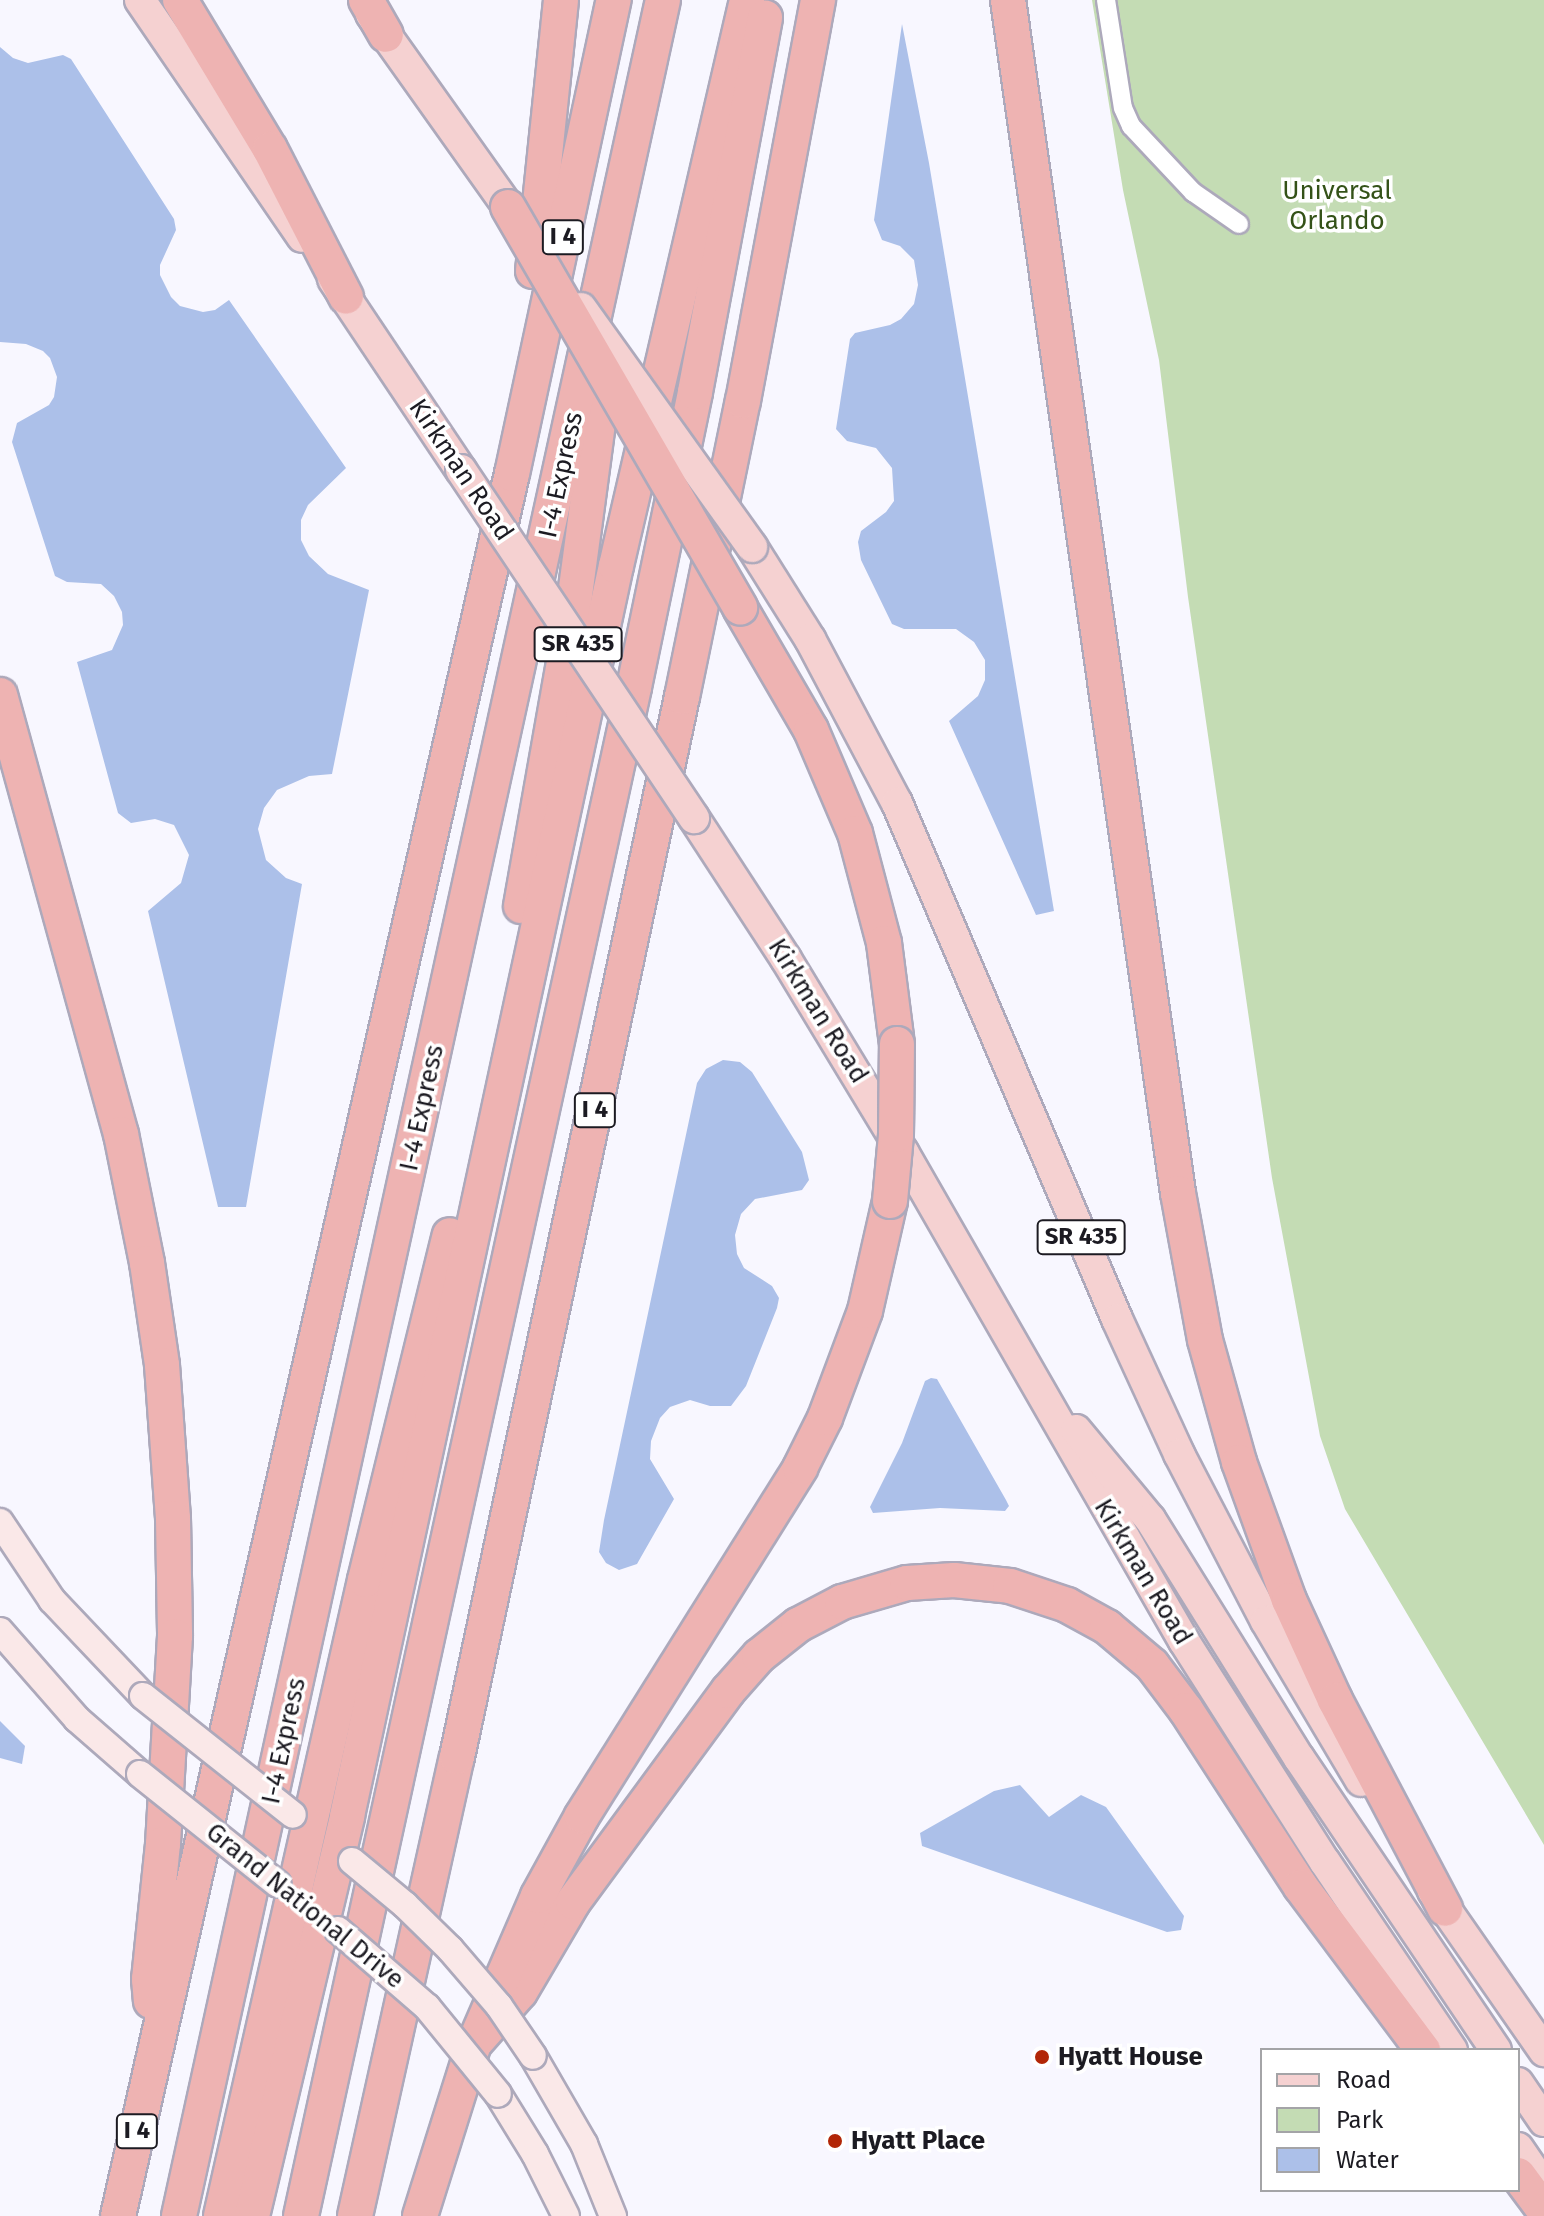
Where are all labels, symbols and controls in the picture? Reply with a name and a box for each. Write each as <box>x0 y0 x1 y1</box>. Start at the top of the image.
park label: Universal Orlando <box>1282 175 1392 236</box>
road number: I 4 <box>541 217 585 257</box>
street label: Kirkman Road <box>402 393 520 547</box>
street label: I-4 Express <box>532 409 590 541</box>
road number: SR 435 <box>532 624 624 664</box>
street label: Kirkman Road <box>761 933 875 1089</box>
street label: I-4 Express <box>393 1042 451 1174</box>
road number: I 4 <box>573 1090 617 1130</box>
road number: SR 435 <box>1035 1217 1127 1257</box>
street label: Kirkman Road <box>1087 1493 1199 1651</box>
street label: I-4 Express <box>255 1675 313 1807</box>
street label: Grand National Drive <box>200 1817 410 1995</box>
place label: Hyatt House <box>1058 2041 1203 2073</box>
marker: Hyatt House <box>1033 2048 1051 2066</box>
legend <box>1260 2048 1520 2192</box>
text: Road <box>1336 2066 1391 2094</box>
text: Park <box>1336 2106 1383 2134</box>
road number: I 4 <box>115 2111 159 2151</box>
place label: Hyatt Place <box>851 2125 985 2157</box>
marker: Hyatt Place <box>826 2132 844 2150</box>
text: Water <box>1336 2146 1399 2174</box>

